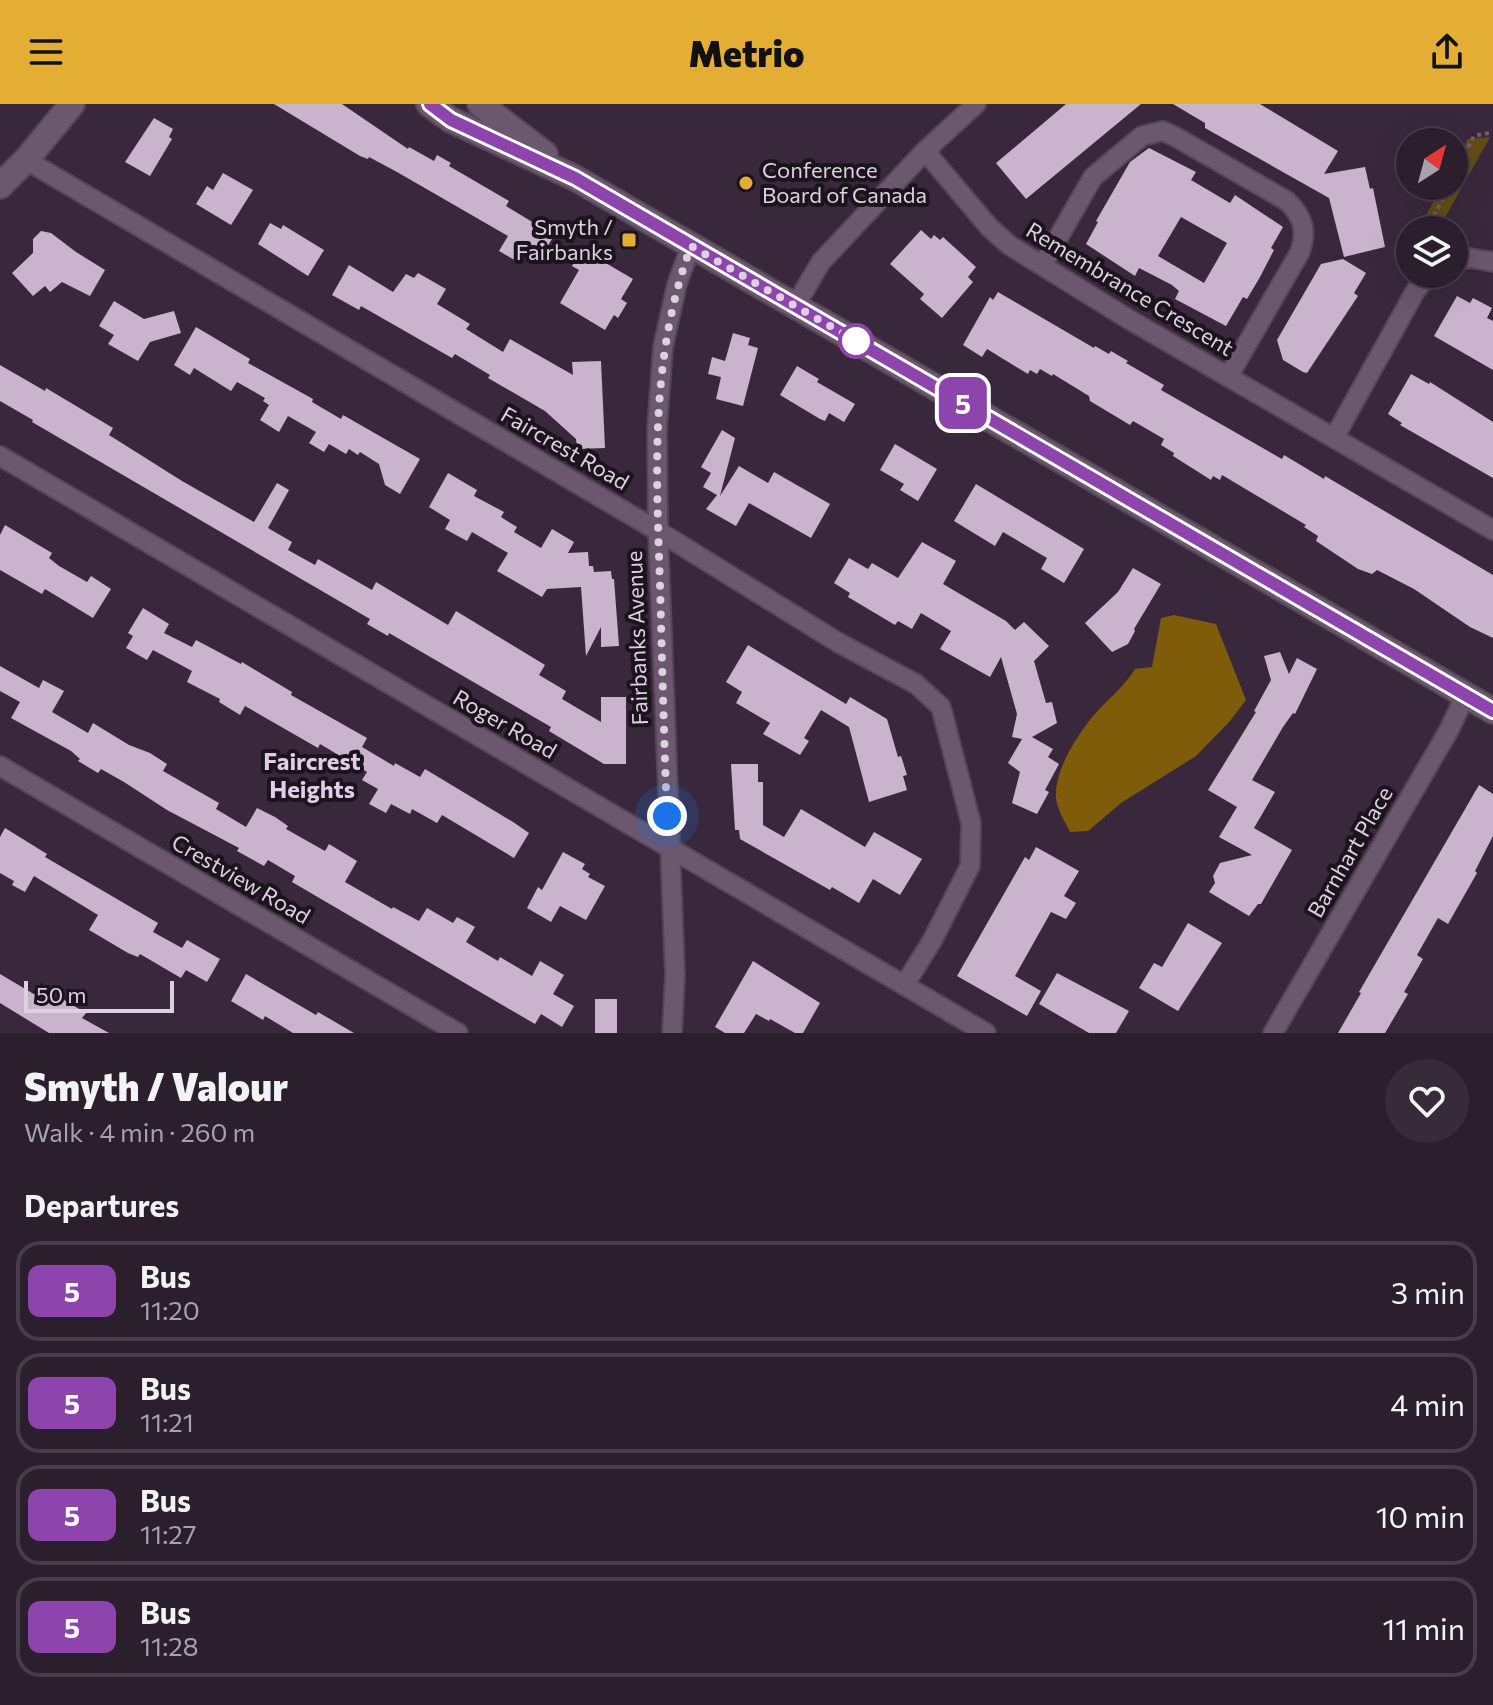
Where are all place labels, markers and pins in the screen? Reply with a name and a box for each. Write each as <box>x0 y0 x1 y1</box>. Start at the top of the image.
place label: Conference Board of Canada <box>762 156 927 208</box>
marker: Conference Board of Canada <box>737 174 755 192</box>
place label: Smyth / Fairbanks <box>516 213 613 265</box>
marker: Smyth / Fairbanks <box>620 231 638 249</box>
unlabelled marker <box>839 324 873 358</box>

